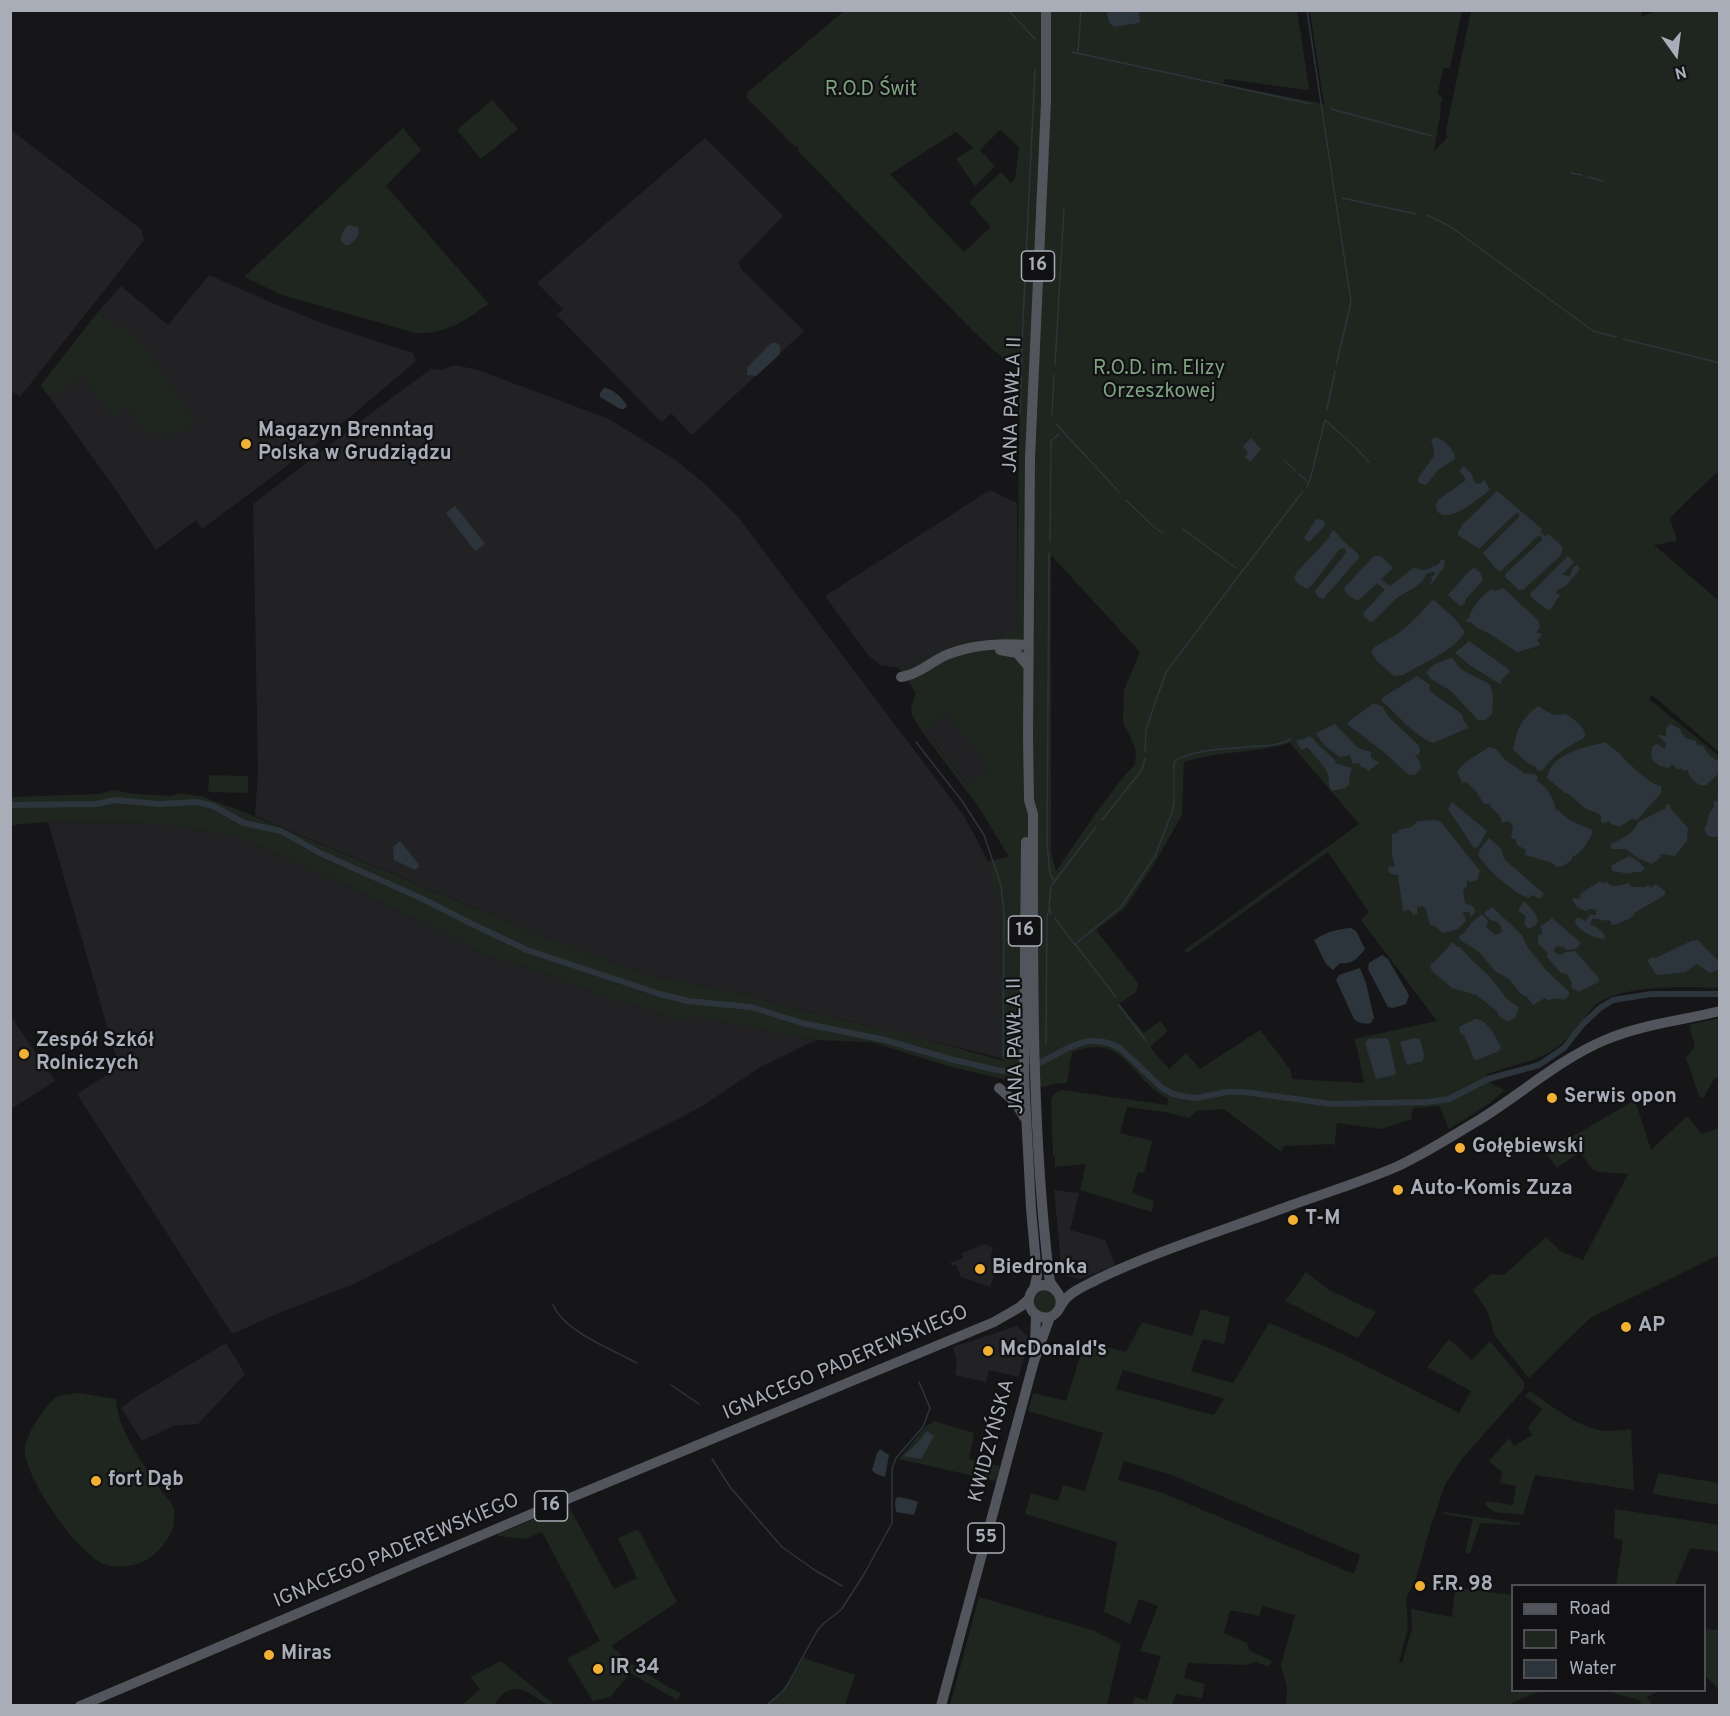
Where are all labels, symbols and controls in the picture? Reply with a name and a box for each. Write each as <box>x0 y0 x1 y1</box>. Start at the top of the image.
north arrow <box>1646 24 1706 84</box>
text: N <box>1672 60 1688 83</box>
park label: R.O.D Świt <box>825 79 917 103</box>
road number: 16 <box>1022 251 1054 281</box>
street label: JANA PAWŁA II <box>1000 336 1028 474</box>
park label: R.O.D. im. Elizy Orzeszkowej <box>1093 358 1225 405</box>
place label: Magazyn Brenntag Polska w Grudziądzu <box>258 420 452 467</box>
marker: Magazyn Brenntag Polska w Grudziądzu <box>239 437 253 451</box>
road number: 16 <box>1008 916 1042 946</box>
street label: JANA PAWŁA II <box>1004 978 1030 1114</box>
place label: Zespół Szkół Rolniczych <box>36 1030 154 1077</box>
marker: Zespół Szkół Rolniczych <box>17 1047 31 1061</box>
place label: Serwis opon <box>1564 1086 1677 1110</box>
marker: Serwis opon <box>1545 1091 1559 1105</box>
place label: Gołębiewski <box>1472 1136 1584 1160</box>
marker: Gołębiewski <box>1453 1141 1467 1155</box>
place label: Auto-Komis Zuza <box>1410 1178 1573 1202</box>
marker: Auto-Komis Zuza <box>1391 1183 1405 1197</box>
place label: T-M <box>1305 1208 1340 1232</box>
marker: T-M <box>1286 1213 1300 1227</box>
place label: Biedronka <box>992 1257 1087 1281</box>
marker: Biedronka <box>973 1262 987 1276</box>
street label: IGNACEGO PADEREWSKIEGO <box>720 1301 972 1427</box>
place label: AP <box>1638 1315 1665 1339</box>
marker: AP <box>1619 1320 1633 1334</box>
place label: McDonald's <box>1000 1339 1107 1363</box>
marker: McDonald's <box>981 1344 995 1358</box>
street label: KWIDZYŃSKA <box>965 1377 1021 1505</box>
place label: fort Dąb <box>108 1469 184 1493</box>
marker: fort Dąb <box>89 1474 103 1488</box>
street label: IGNACEGO PADEREWSKIEGO <box>271 1489 523 1615</box>
road number: 16 <box>534 1491 568 1521</box>
road number: 55 <box>968 1523 1004 1553</box>
place label: F.R. 98 <box>1432 1574 1493 1598</box>
marker: F.R. 98 <box>1413 1579 1427 1593</box>
legend <box>1511 1584 1706 1692</box>
text: Road <box>1569 1598 1611 1621</box>
text: Park <box>1569 1628 1606 1651</box>
place label: Miras <box>281 1643 332 1667</box>
marker: Miras <box>262 1648 276 1662</box>
place label: IR 34 <box>610 1657 659 1681</box>
text: Water <box>1569 1658 1616 1681</box>
marker: IR 34 <box>591 1662 605 1676</box>

